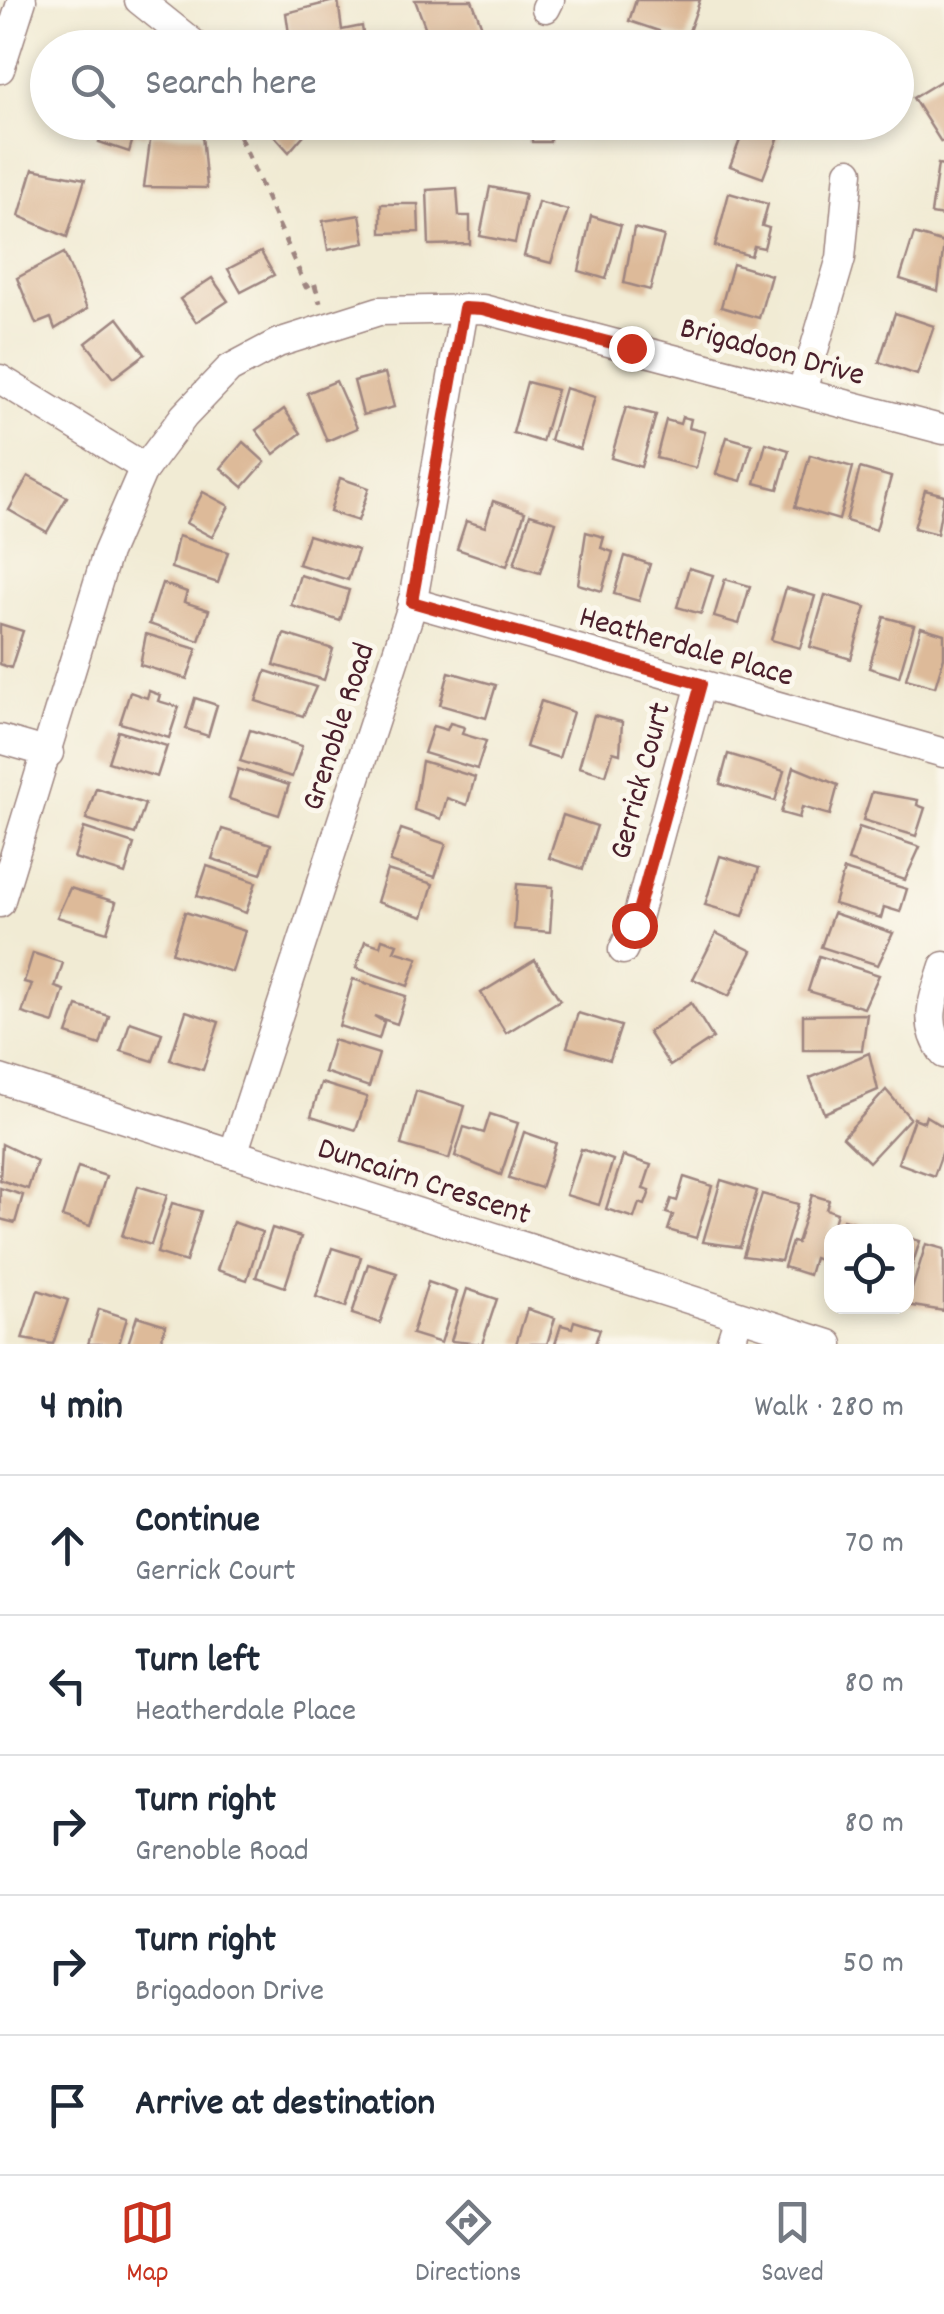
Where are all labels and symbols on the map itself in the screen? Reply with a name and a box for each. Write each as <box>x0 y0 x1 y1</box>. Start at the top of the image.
street label: Brigadoon Drive <box>674 307 869 401</box>
route end <box>609 326 655 372</box>
street label: Heatherdale Place <box>573 596 798 701</box>
street label: Grenoble Road <box>292 638 389 817</box>
street label: Gerrick Court <box>600 698 686 865</box>
route start <box>612 903 658 949</box>
street label: Duncairn Crescent <box>311 1128 536 1240</box>

